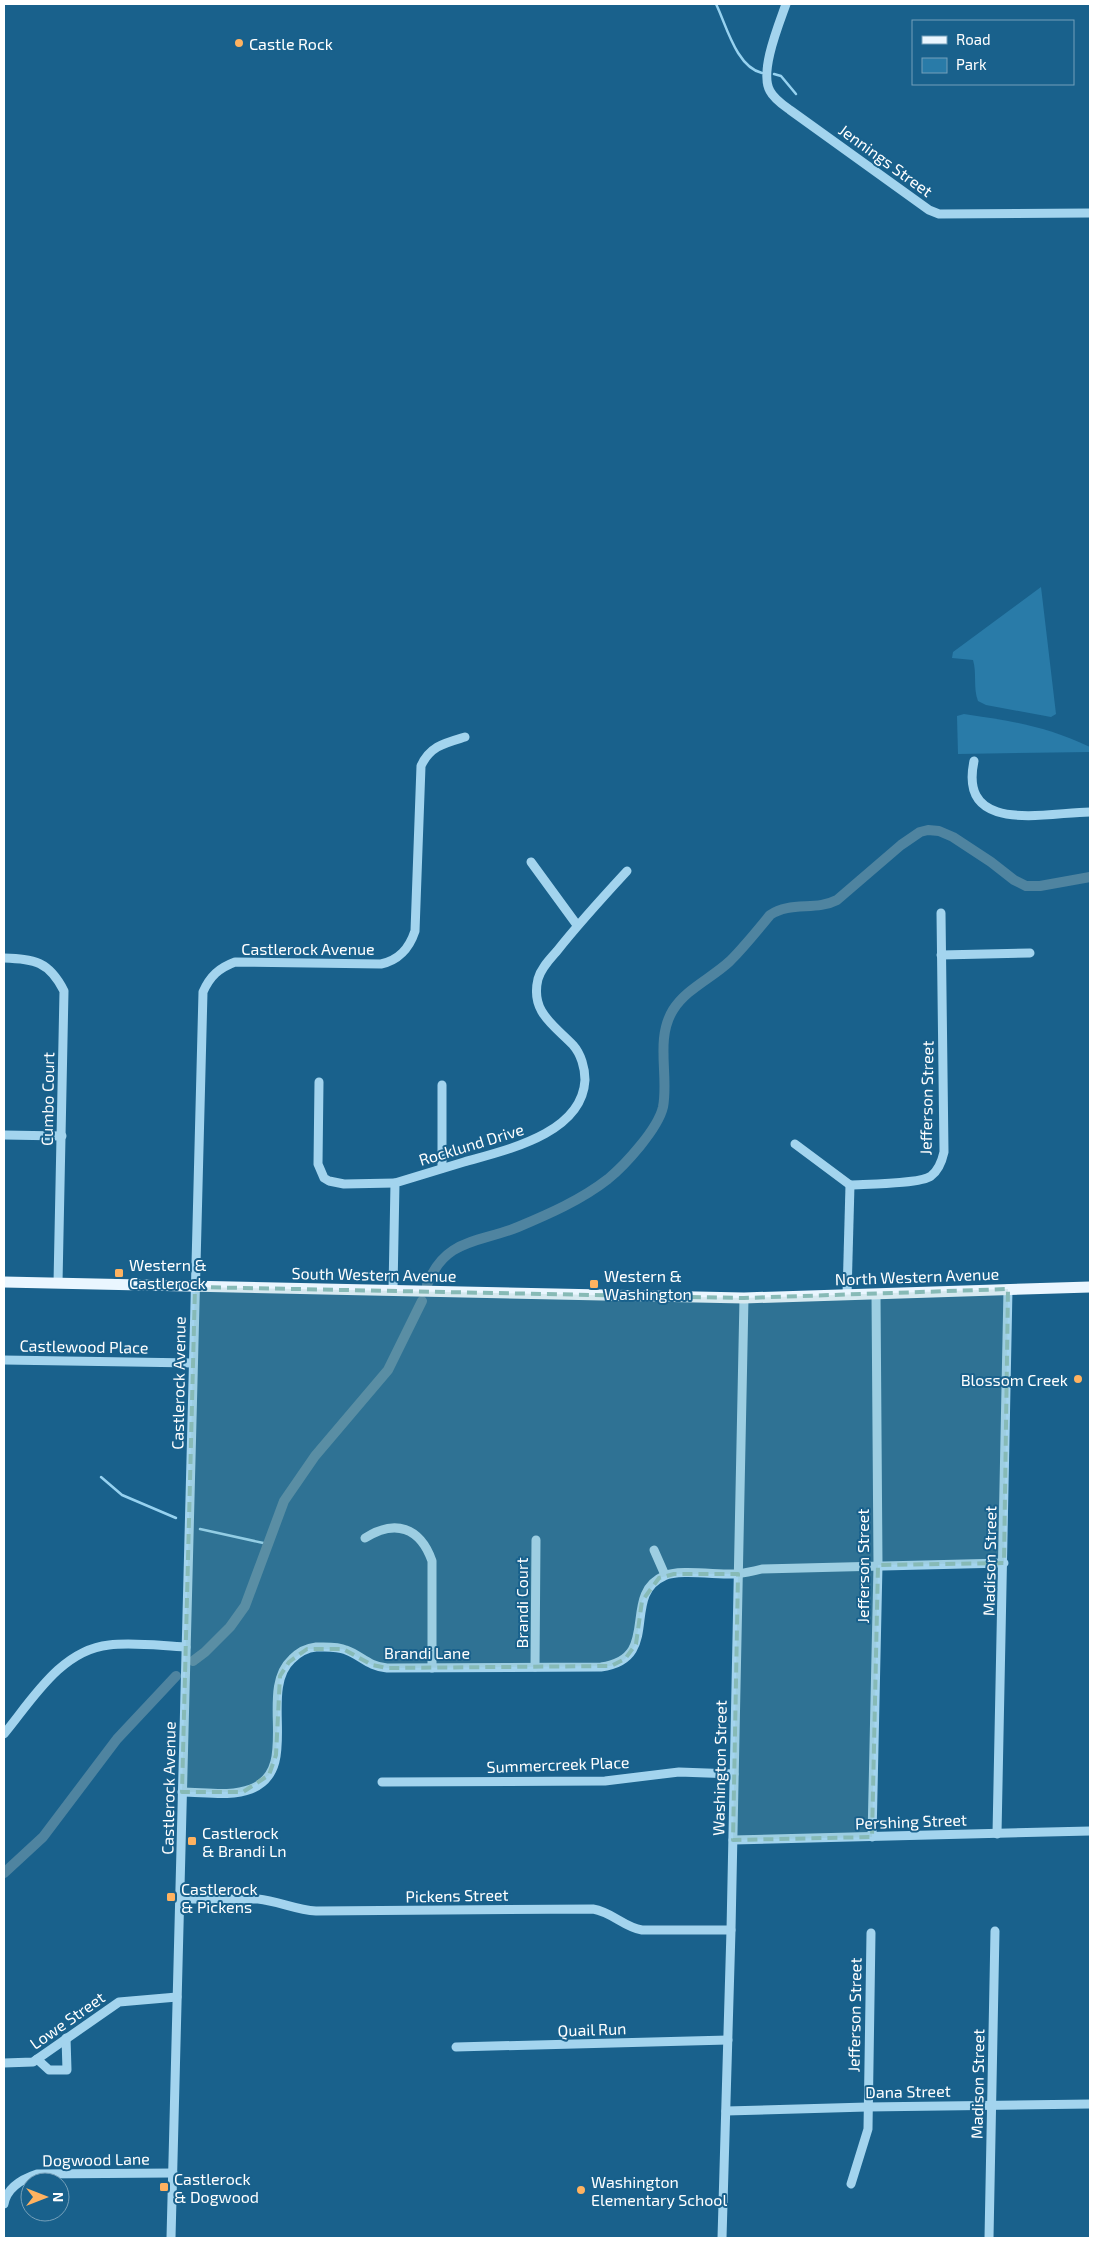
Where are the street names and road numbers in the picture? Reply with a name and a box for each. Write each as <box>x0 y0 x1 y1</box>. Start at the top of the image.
street label: Jennings Street <box>836 120 936 200</box>
street label: Castlerock Avenue <box>241 939 375 958</box>
street label: Jefferson Street <box>915 1040 937 1156</box>
street label: Cumbo Court <box>37 1052 57 1146</box>
street label: Rocklund Drive <box>416 1119 526 1169</box>
street label: South Western Avenue <box>291 1263 457 1285</box>
street label: North Western Avenue <box>835 1264 999 1288</box>
street label: Castlerock Avenue <box>167 1316 189 1450</box>
street label: Castlewood Place <box>19 1335 149 1357</box>
street label: Madison Street <box>979 1506 999 1616</box>
street label: Jefferson Street <box>853 1509 872 1623</box>
street label: Brandi Court <box>512 1558 531 1648</box>
street label: Brandi Lane <box>384 1643 470 1662</box>
street label: Washington Street <box>708 1700 730 1836</box>
street label: Castlerock Avenue <box>157 1721 179 1855</box>
street label: Summercreek Place <box>486 1752 630 1776</box>
street label: Pershing Street <box>855 1810 967 1832</box>
street label: Pickens Street <box>405 1885 509 1905</box>
street label: Jefferson Street <box>843 1957 865 2073</box>
street label: Lowe Street <box>26 1987 108 2053</box>
street label: Quail Run <box>557 2018 627 2041</box>
street label: Madison Street <box>967 2029 987 2139</box>
street label: Dana Street <box>865 2081 951 2101</box>
street label: Dogwood Lane <box>42 2149 150 2169</box>

